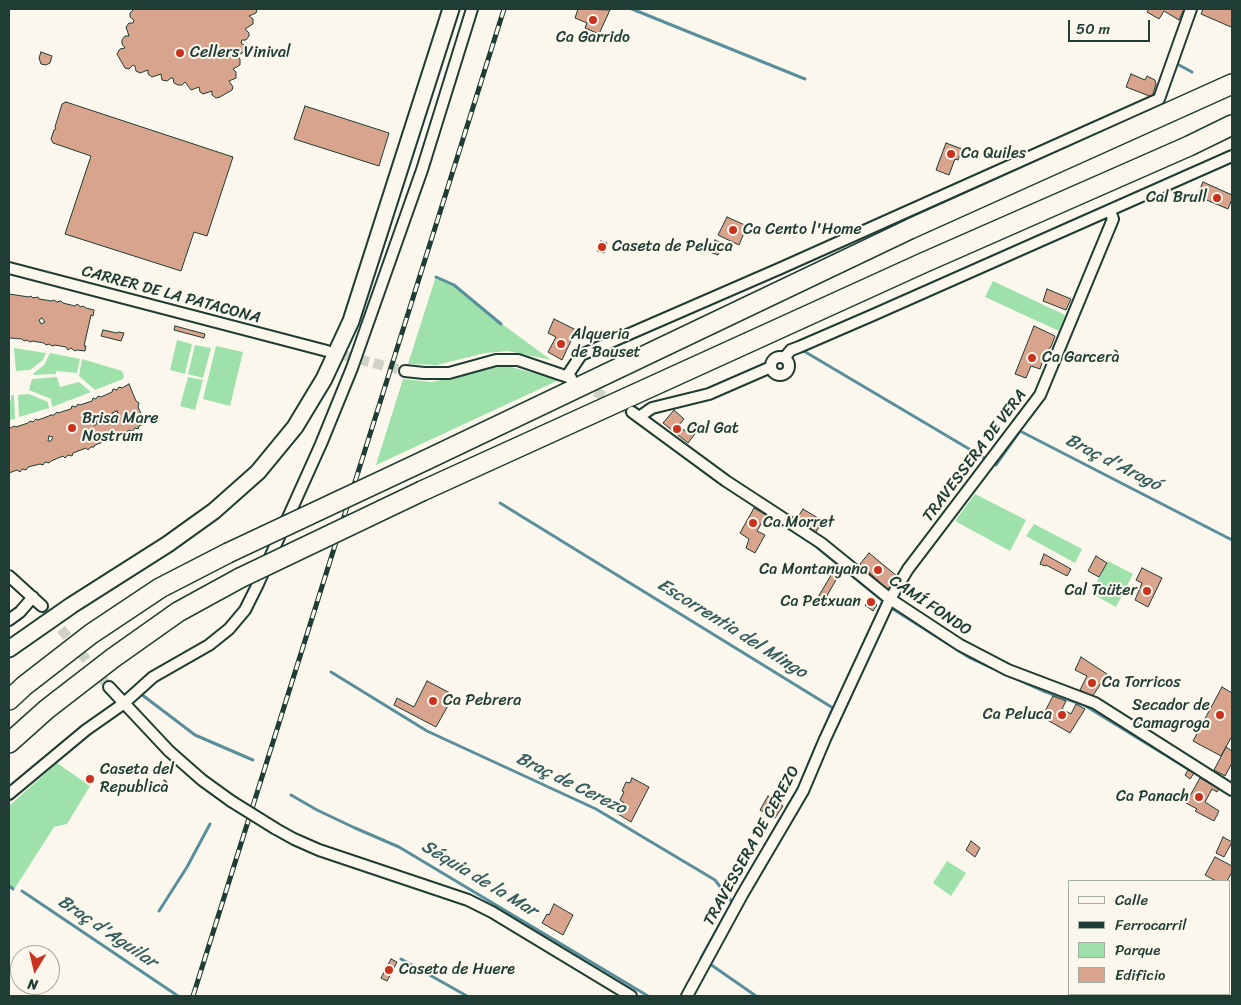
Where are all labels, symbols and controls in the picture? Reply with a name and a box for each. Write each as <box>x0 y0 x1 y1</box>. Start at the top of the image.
scale bar <box>1071 10 1154 42</box>
marker: Ca Garrido <box>587 14 599 26</box>
text: 50 m <box>1076 16 1110 42</box>
place label: Ca Garrido <box>556 28 630 48</box>
place label: Cellers Vinival <box>190 43 291 63</box>
marker: Cellers Vinival <box>174 47 186 59</box>
place label: Ca Quiles <box>961 144 1026 164</box>
marker: Ca Quiles <box>945 148 957 160</box>
place label: Cal Brull <box>1146 188 1207 208</box>
marker: Cal Brull <box>1211 192 1223 204</box>
place label: Ca Cento l'Home <box>743 220 862 240</box>
marker: Ca Cento l'Home <box>727 224 739 236</box>
place label: Caseta de Peluca <box>612 237 733 257</box>
marker: Caseta de Peluca <box>596 241 608 253</box>
street label: CARRER DE LA PATACONA <box>79 262 263 328</box>
place label: Alqueria de Bauset <box>571 325 641 363</box>
marker: Alqueria de Bauset <box>555 338 567 350</box>
place label: Ca Garcerà <box>1042 348 1120 368</box>
marker: Ca Garcerà <box>1026 352 1038 364</box>
street label: TRAVESSERA DE VERA <box>919 386 1031 526</box>
place label: Brisa Mare Nostrum <box>82 409 158 447</box>
place label: Cal Gat <box>687 419 739 439</box>
marker: Brisa Mare Nostrum <box>66 422 78 434</box>
marker: Cal Gat <box>671 423 683 435</box>
water label: Braç d'Aragó <box>1062 430 1164 496</box>
place label: Ca Morret <box>763 513 834 533</box>
marker: Ca Morret <box>747 517 759 529</box>
place label: Ca Montanyana <box>759 560 868 580</box>
marker: Ca Montanyana <box>872 564 884 576</box>
street label: CAMÍ FONDO <box>885 571 975 641</box>
water label: Escorrentia del Mingo <box>653 574 811 684</box>
place label: Cal Taüter <box>1064 581 1137 601</box>
marker: Cal Taüter <box>1141 585 1153 597</box>
place label: Ca Petxuan <box>780 592 861 612</box>
marker: Ca Petxuan <box>865 596 877 608</box>
place label: Ca Torricos <box>1102 673 1181 693</box>
marker: Ca Torricos <box>1086 677 1098 689</box>
place label: Ca Pebrera <box>443 691 521 711</box>
marker: Ca Pebrera <box>427 695 439 707</box>
place label: Secador de Camagroga <box>1132 696 1210 734</box>
place label: Ca Peluca <box>983 705 1052 725</box>
marker: Ca Peluca <box>1056 709 1068 721</box>
marker: Secador de Camagroga <box>1214 709 1226 721</box>
water label: Braç de Cerezo <box>513 748 629 820</box>
place label: Caseta del Republicà <box>100 760 174 798</box>
street label: TRAVESSERA DE CEREZO <box>700 762 804 930</box>
marker: Caseta del Republicà <box>84 773 96 785</box>
place label: Ca Panach <box>1116 787 1189 807</box>
marker: Ca Panach <box>1193 791 1205 803</box>
water label: Séquia de la Mar <box>417 836 541 922</box>
legend <box>1068 880 1231 995</box>
text: Calle <box>1115 887 1148 913</box>
water label: Braç d'Aguilar <box>53 891 161 973</box>
text: Ferrocarril <box>1115 912 1187 938</box>
text: Parque <box>1115 937 1160 963</box>
north arrow <box>10 945 60 995</box>
place label: Caseta de Huere <box>399 960 515 980</box>
text: Edificio <box>1115 962 1166 988</box>
marker: Caseta de Huere <box>383 964 395 976</box>
text: N <box>26 971 39 997</box>

